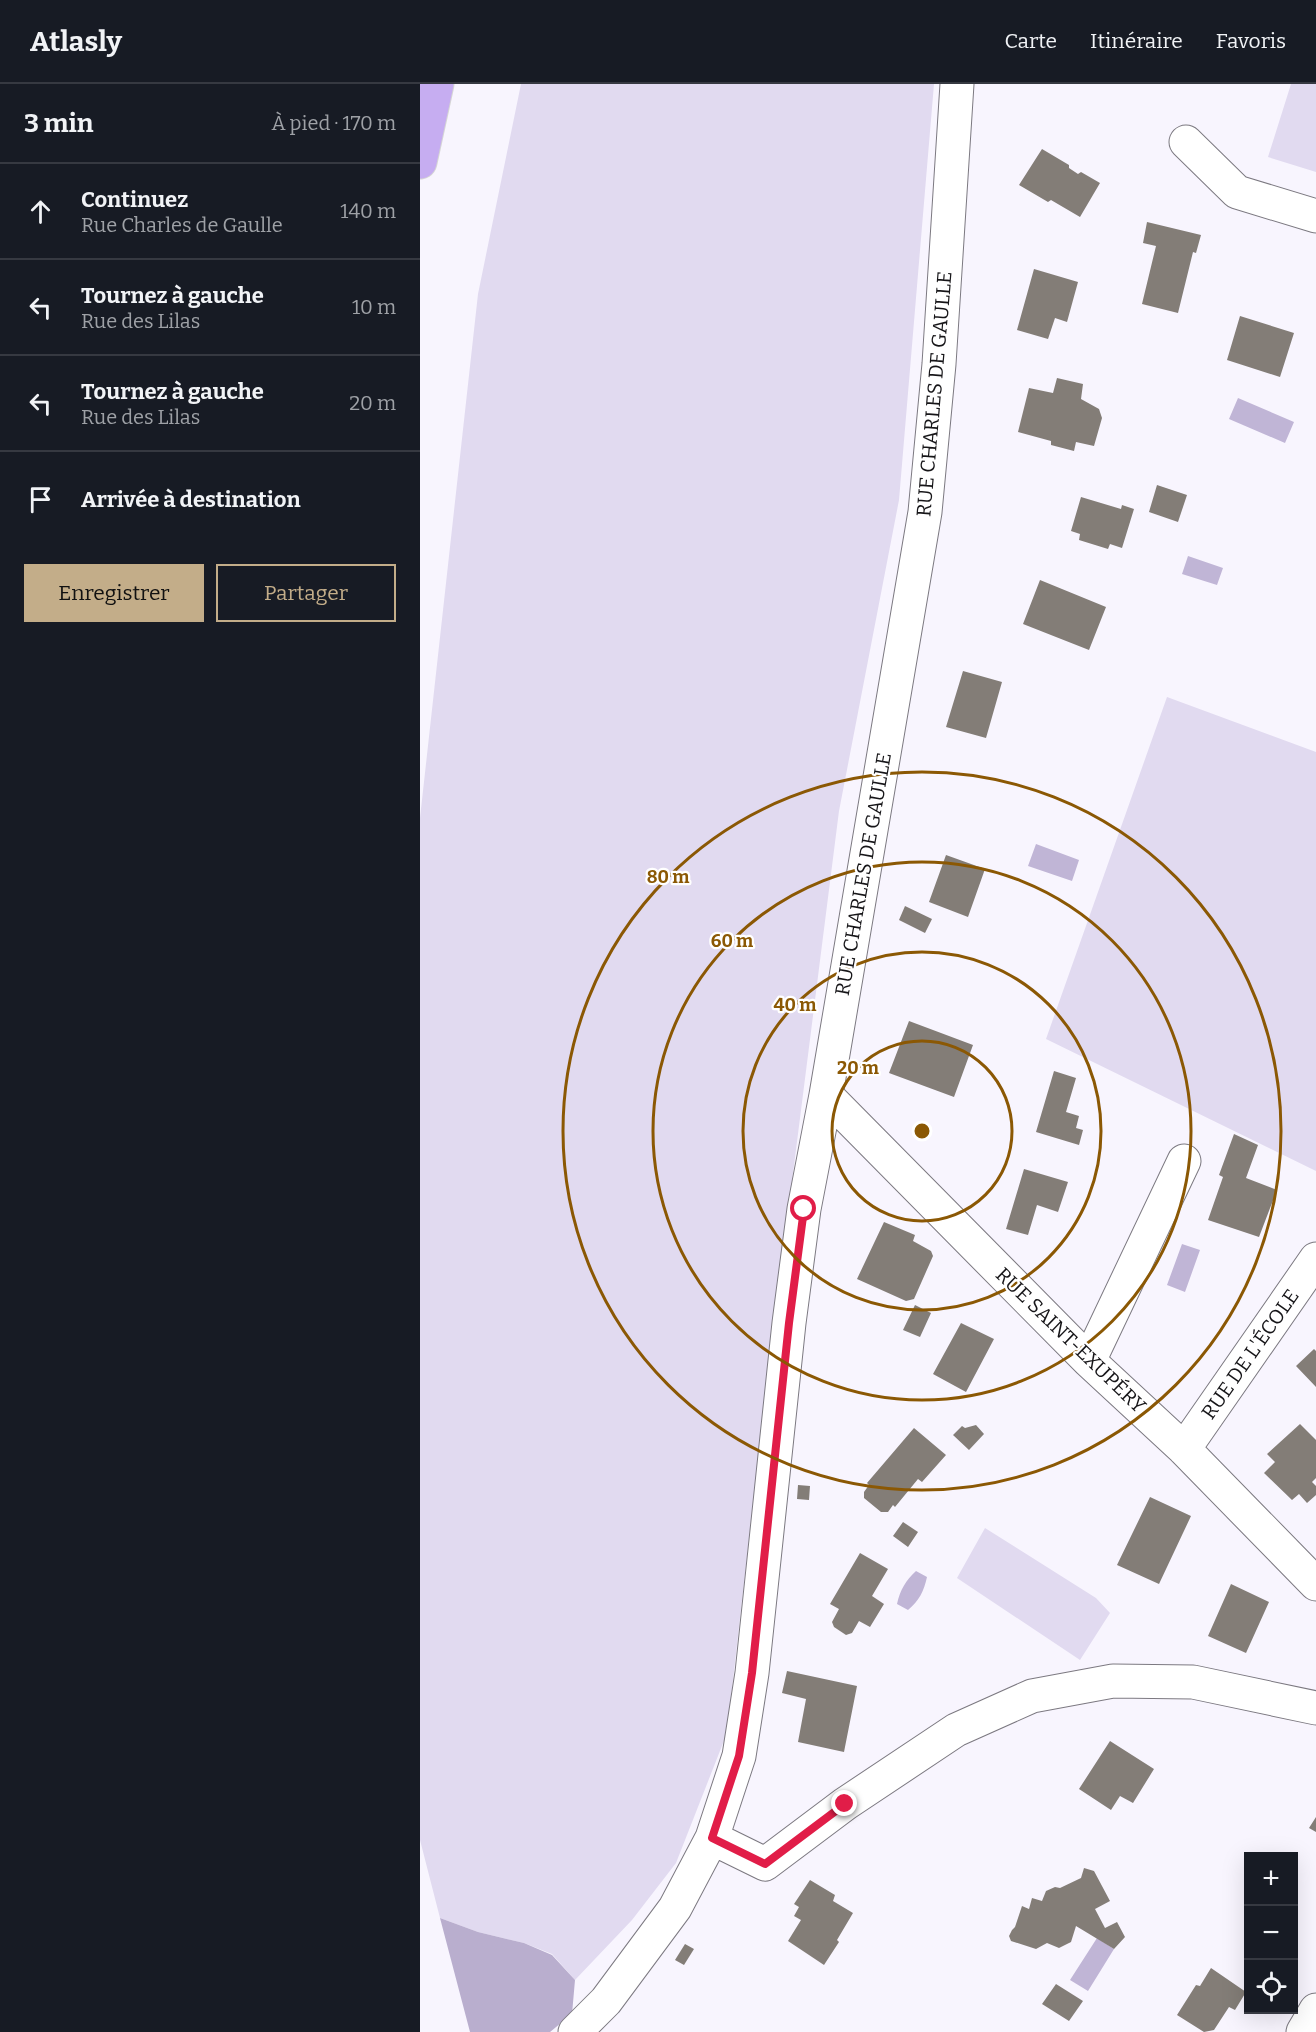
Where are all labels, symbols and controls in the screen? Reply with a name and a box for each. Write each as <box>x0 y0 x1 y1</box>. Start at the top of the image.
text: Atlasly <box>30 25 122 58</box>
text: Carte <box>1004 28 1057 54</box>
text: Itinéraire <box>1090 28 1183 54</box>
text: Favoris <box>1216 28 1286 54</box>
text: 3 min <box>24 108 93 139</box>
text: À pied · 170 m <box>271 111 396 135</box>
text: Continuez <box>81 186 188 213</box>
icon: ahead <box>24 195 57 228</box>
text: 140 m <box>340 199 396 223</box>
text: Rue Charles de Gaulle <box>81 213 283 237</box>
street label: RUE CHARLES DE GAULLE <box>911 270 957 518</box>
text: Tournez à gauche <box>81 282 264 309</box>
icon: left <box>24 291 57 324</box>
text: 10 m <box>352 295 396 319</box>
text: Rue des Lilas <box>81 309 200 333</box>
text: Tournez à gauche <box>81 378 264 405</box>
icon: left <box>24 387 57 420</box>
text: 20 m <box>349 391 396 415</box>
text: Rue des Lilas <box>81 405 200 429</box>
icon: arrive <box>24 483 57 516</box>
text: Arrivée à destination <box>81 486 301 513</box>
button: Enregistrer <box>24 564 204 622</box>
button: Partager <box>216 564 396 622</box>
street label: RUE CHARLES DE GAULLE <box>830 751 896 997</box>
text: 80 m <box>647 866 689 888</box>
text: 60 m <box>711 930 753 952</box>
text: 40 m <box>774 994 816 1016</box>
text: 20 m <box>837 1057 879 1079</box>
centre of rings <box>912 1121 932 1141</box>
route start <box>790 1195 816 1221</box>
street label: RUE SAINT-EXUPÉRY <box>991 1262 1151 1418</box>
street label: RUE DE L'ÉCOLE <box>1196 1284 1304 1424</box>
route end <box>831 1790 857 1816</box>
map controls <box>1244 1852 1298 2014</box>
button: + <box>1244 1852 1298 1906</box>
button: − <box>1244 1906 1298 1960</box>
button: locate <box>1244 1960 1298 2014</box>

